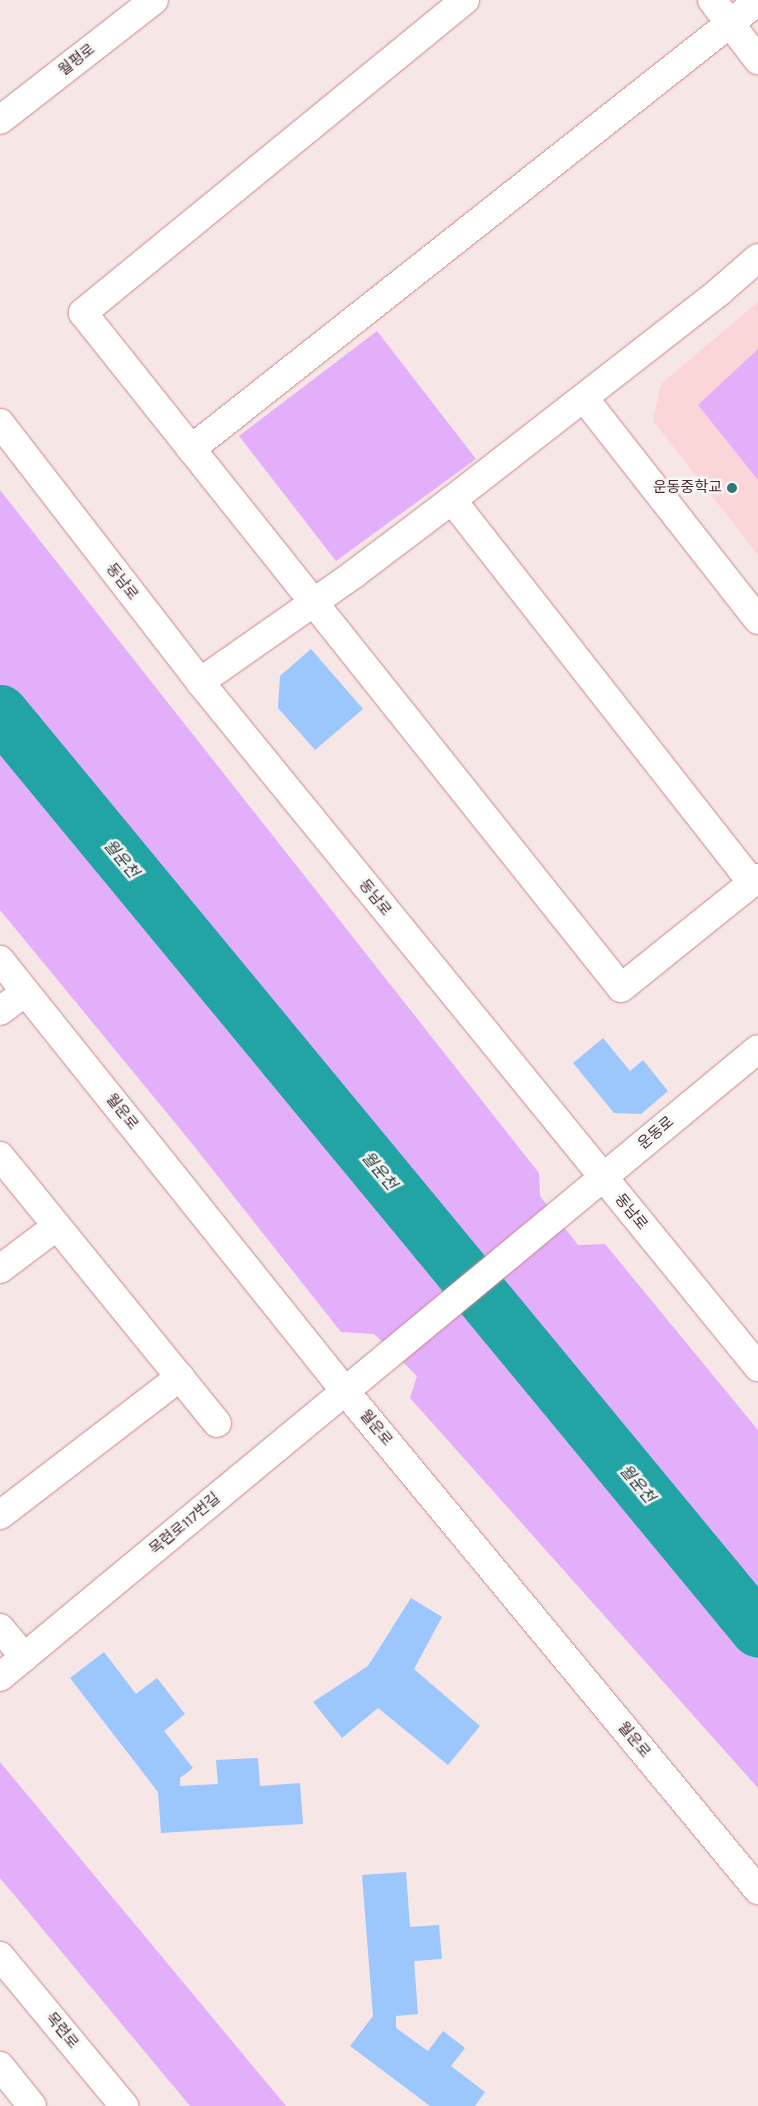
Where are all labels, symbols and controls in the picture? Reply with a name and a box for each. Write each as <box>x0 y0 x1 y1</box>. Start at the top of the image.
street label: 월평로 <box>55 40 99 80</box>
place label: 운동중학교 <box>653 479 722 497</box>
marker: 운동중학교 <box>726 482 738 494</box>
street label: 동남로 <box>102 560 142 604</box>
water label: 월운천 <box>99 836 143 882</box>
street label: 동남로 <box>355 876 395 920</box>
street label: 월운로 <box>102 1090 142 1134</box>
street label: 운동로 <box>634 1113 678 1153</box>
water label: 월운천 <box>357 1148 401 1194</box>
street label: 동남로 <box>611 1190 651 1234</box>
street label: 월운로 <box>356 1406 396 1450</box>
water label: 월운천 <box>615 1461 659 1507</box>
street label: 목련로117번길 <box>146 1489 224 1559</box>
street label: 월운로 <box>614 1718 654 1762</box>
street label: 목련로 <box>42 2009 82 2053</box>

